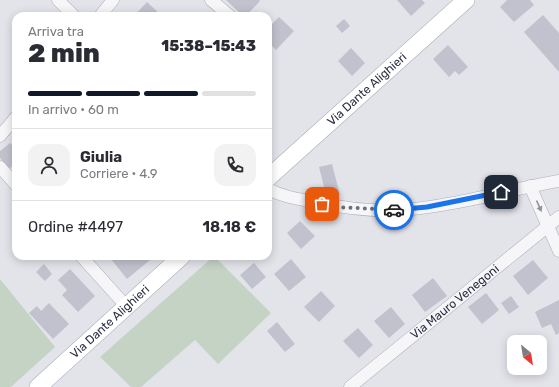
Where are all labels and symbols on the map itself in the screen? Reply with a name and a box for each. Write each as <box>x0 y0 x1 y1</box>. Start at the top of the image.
street label: Via Dante Alighieri <box>324 50 410 128</box>
pin <box>484 175 518 209</box>
pin <box>305 187 339 221</box>
courier <box>374 190 414 230</box>
one-way arrow <box>536 201 542 212</box>
street label: Via Mauro Venegoni <box>408 262 502 342</box>
street label: Via Dante Alighieri <box>67 282 152 361</box>
north arrow <box>507 335 547 375</box>

